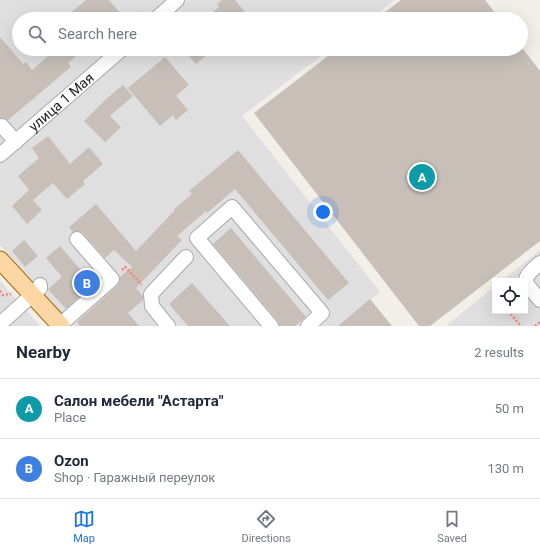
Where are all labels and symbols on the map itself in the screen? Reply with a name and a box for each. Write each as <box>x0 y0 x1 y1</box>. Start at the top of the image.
street label: улица 1 Мая <box>25 69 97 134</box>
pin: A <box>409 162 435 192</box>
your location <box>313 202 333 222</box>
pin: B <box>74 268 100 298</box>

